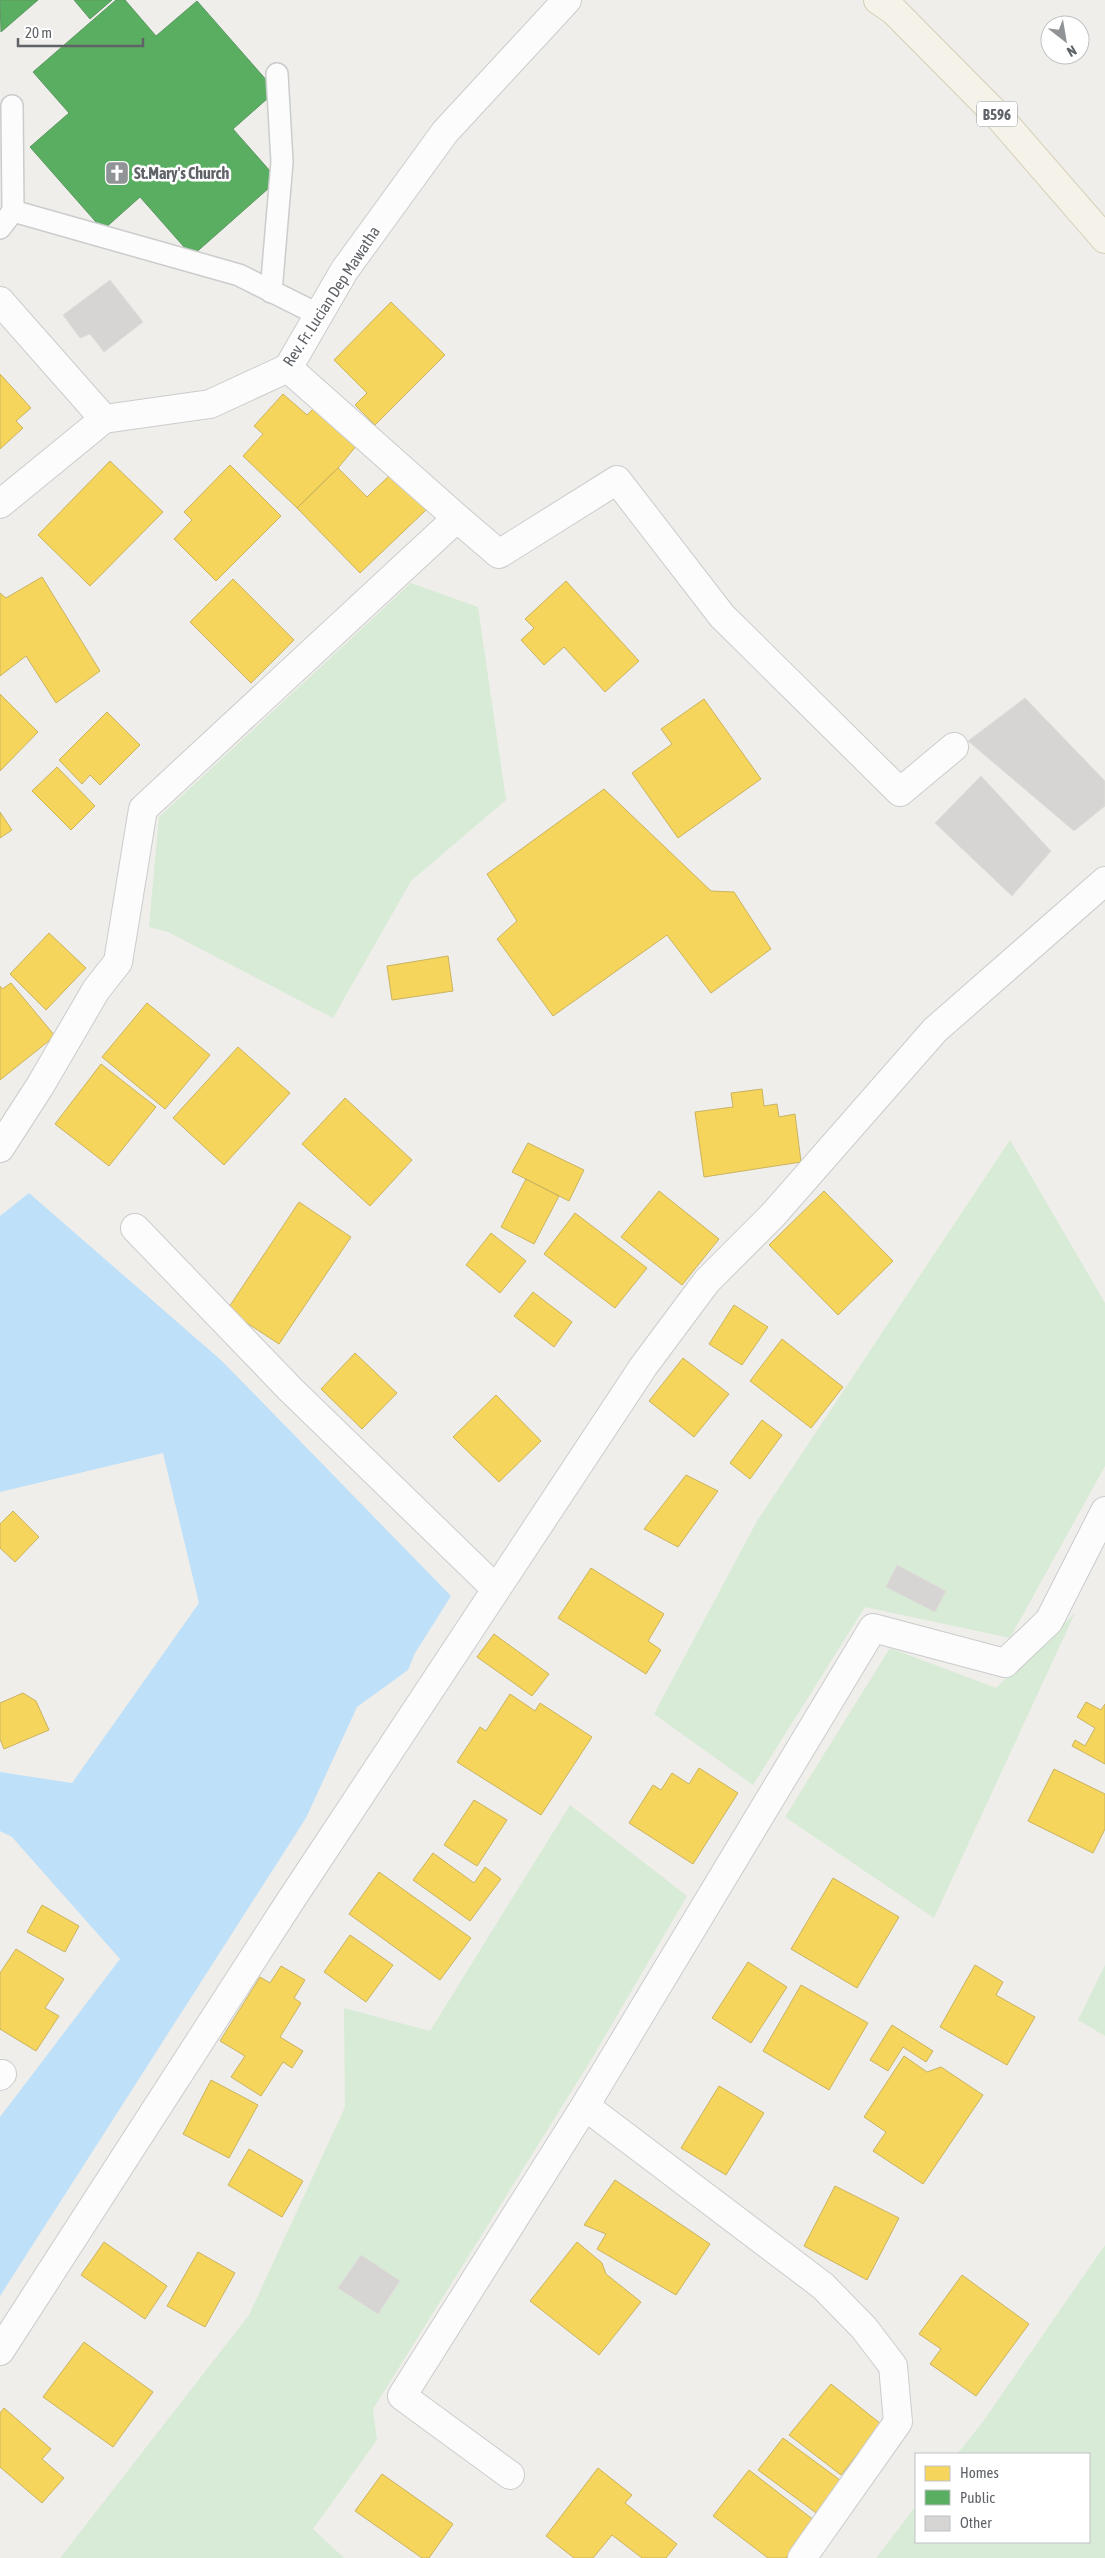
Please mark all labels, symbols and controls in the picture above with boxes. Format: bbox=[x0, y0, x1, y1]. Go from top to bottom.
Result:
scale bar bbox=[18, 15, 142, 47]
north arrow bbox=[1040, 15, 1090, 65]
text: 20 m bbox=[25, 24, 52, 41]
text: N bbox=[1064, 42, 1079, 60]
road number: B596 bbox=[977, 102, 1017, 126]
church icon: St.Mary's Church bbox=[104, 160, 130, 186]
place label: St.Mary's Church bbox=[134, 164, 229, 182]
street label: Rev. Fr. Lucian Dep Mawatha bbox=[279, 223, 384, 370]
legend bbox=[915, 2453, 1090, 2543]
text: Homes bbox=[960, 2464, 999, 2481]
text: Public bbox=[960, 2489, 995, 2506]
text: Other bbox=[960, 2514, 992, 2531]

